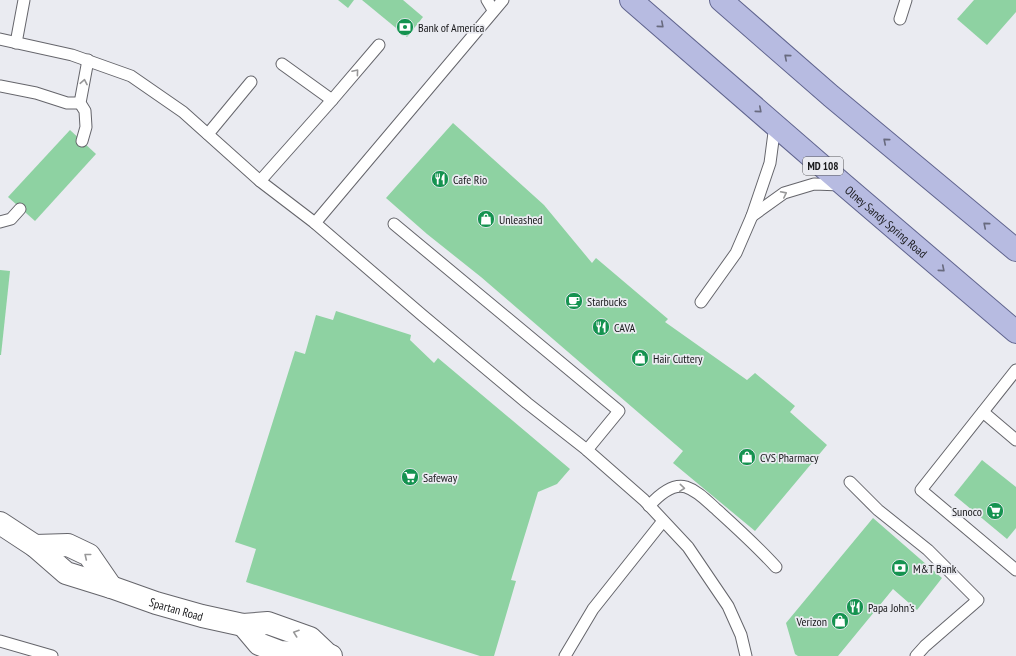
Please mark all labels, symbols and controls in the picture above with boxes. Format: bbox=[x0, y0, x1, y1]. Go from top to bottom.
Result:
bank icon: Bank of America bbox=[395, 17, 415, 37]
place label: Bank of America bbox=[418, 20, 485, 35]
one-way arrow bbox=[656, 21, 663, 28]
one-way arrow bbox=[784, 55, 792, 62]
one-way arrow bbox=[351, 70, 358, 77]
one-way arrow bbox=[79, 79, 87, 85]
one-way arrow bbox=[755, 106, 762, 113]
one-way arrow bbox=[884, 139, 891, 146]
road number: MD 108 bbox=[803, 157, 843, 175]
restaurant icon: Cafe Rio bbox=[430, 169, 450, 189]
place label: Cafe Rio bbox=[453, 172, 487, 187]
street label: Olney Sandy Spring Road bbox=[842, 182, 931, 260]
one-way arrow bbox=[780, 191, 787, 199]
shop icon: Unleashed bbox=[476, 209, 496, 229]
place label: Unleashed bbox=[499, 212, 543, 227]
one-way arrow bbox=[983, 222, 991, 229]
one-way arrow bbox=[937, 264, 945, 271]
cafe icon: Starbucks bbox=[564, 291, 584, 311]
place label: Starbucks bbox=[587, 294, 627, 309]
restaurant icon: CAVA bbox=[591, 317, 611, 337]
place label: CAVA bbox=[614, 320, 635, 335]
shop icon: Hair Cuttery bbox=[630, 348, 650, 368]
place label: Hair Cuttery bbox=[653, 351, 703, 366]
shop icon: CVS Pharmacy bbox=[737, 447, 757, 467]
place label: CVS Pharmacy bbox=[760, 450, 819, 465]
supermarket icon: Safeway bbox=[400, 467, 420, 487]
place label: Safeway bbox=[423, 470, 458, 485]
one-way arrow bbox=[679, 483, 685, 492]
supermarket icon: Sunoco bbox=[985, 501, 1005, 521]
place label: Sunoco bbox=[952, 504, 982, 519]
one-way arrow bbox=[85, 554, 92, 561]
bank icon: M&T Bank bbox=[890, 558, 910, 578]
place label: M&T Bank bbox=[913, 561, 957, 576]
street label: Spartan Road bbox=[147, 594, 205, 623]
restaurant icon: Papa John's bbox=[845, 597, 865, 617]
place label: Papa John's bbox=[868, 600, 915, 615]
shop icon: Verizon bbox=[830, 611, 850, 631]
place label: Verizon bbox=[796, 614, 827, 629]
one-way arrow bbox=[293, 629, 300, 638]

